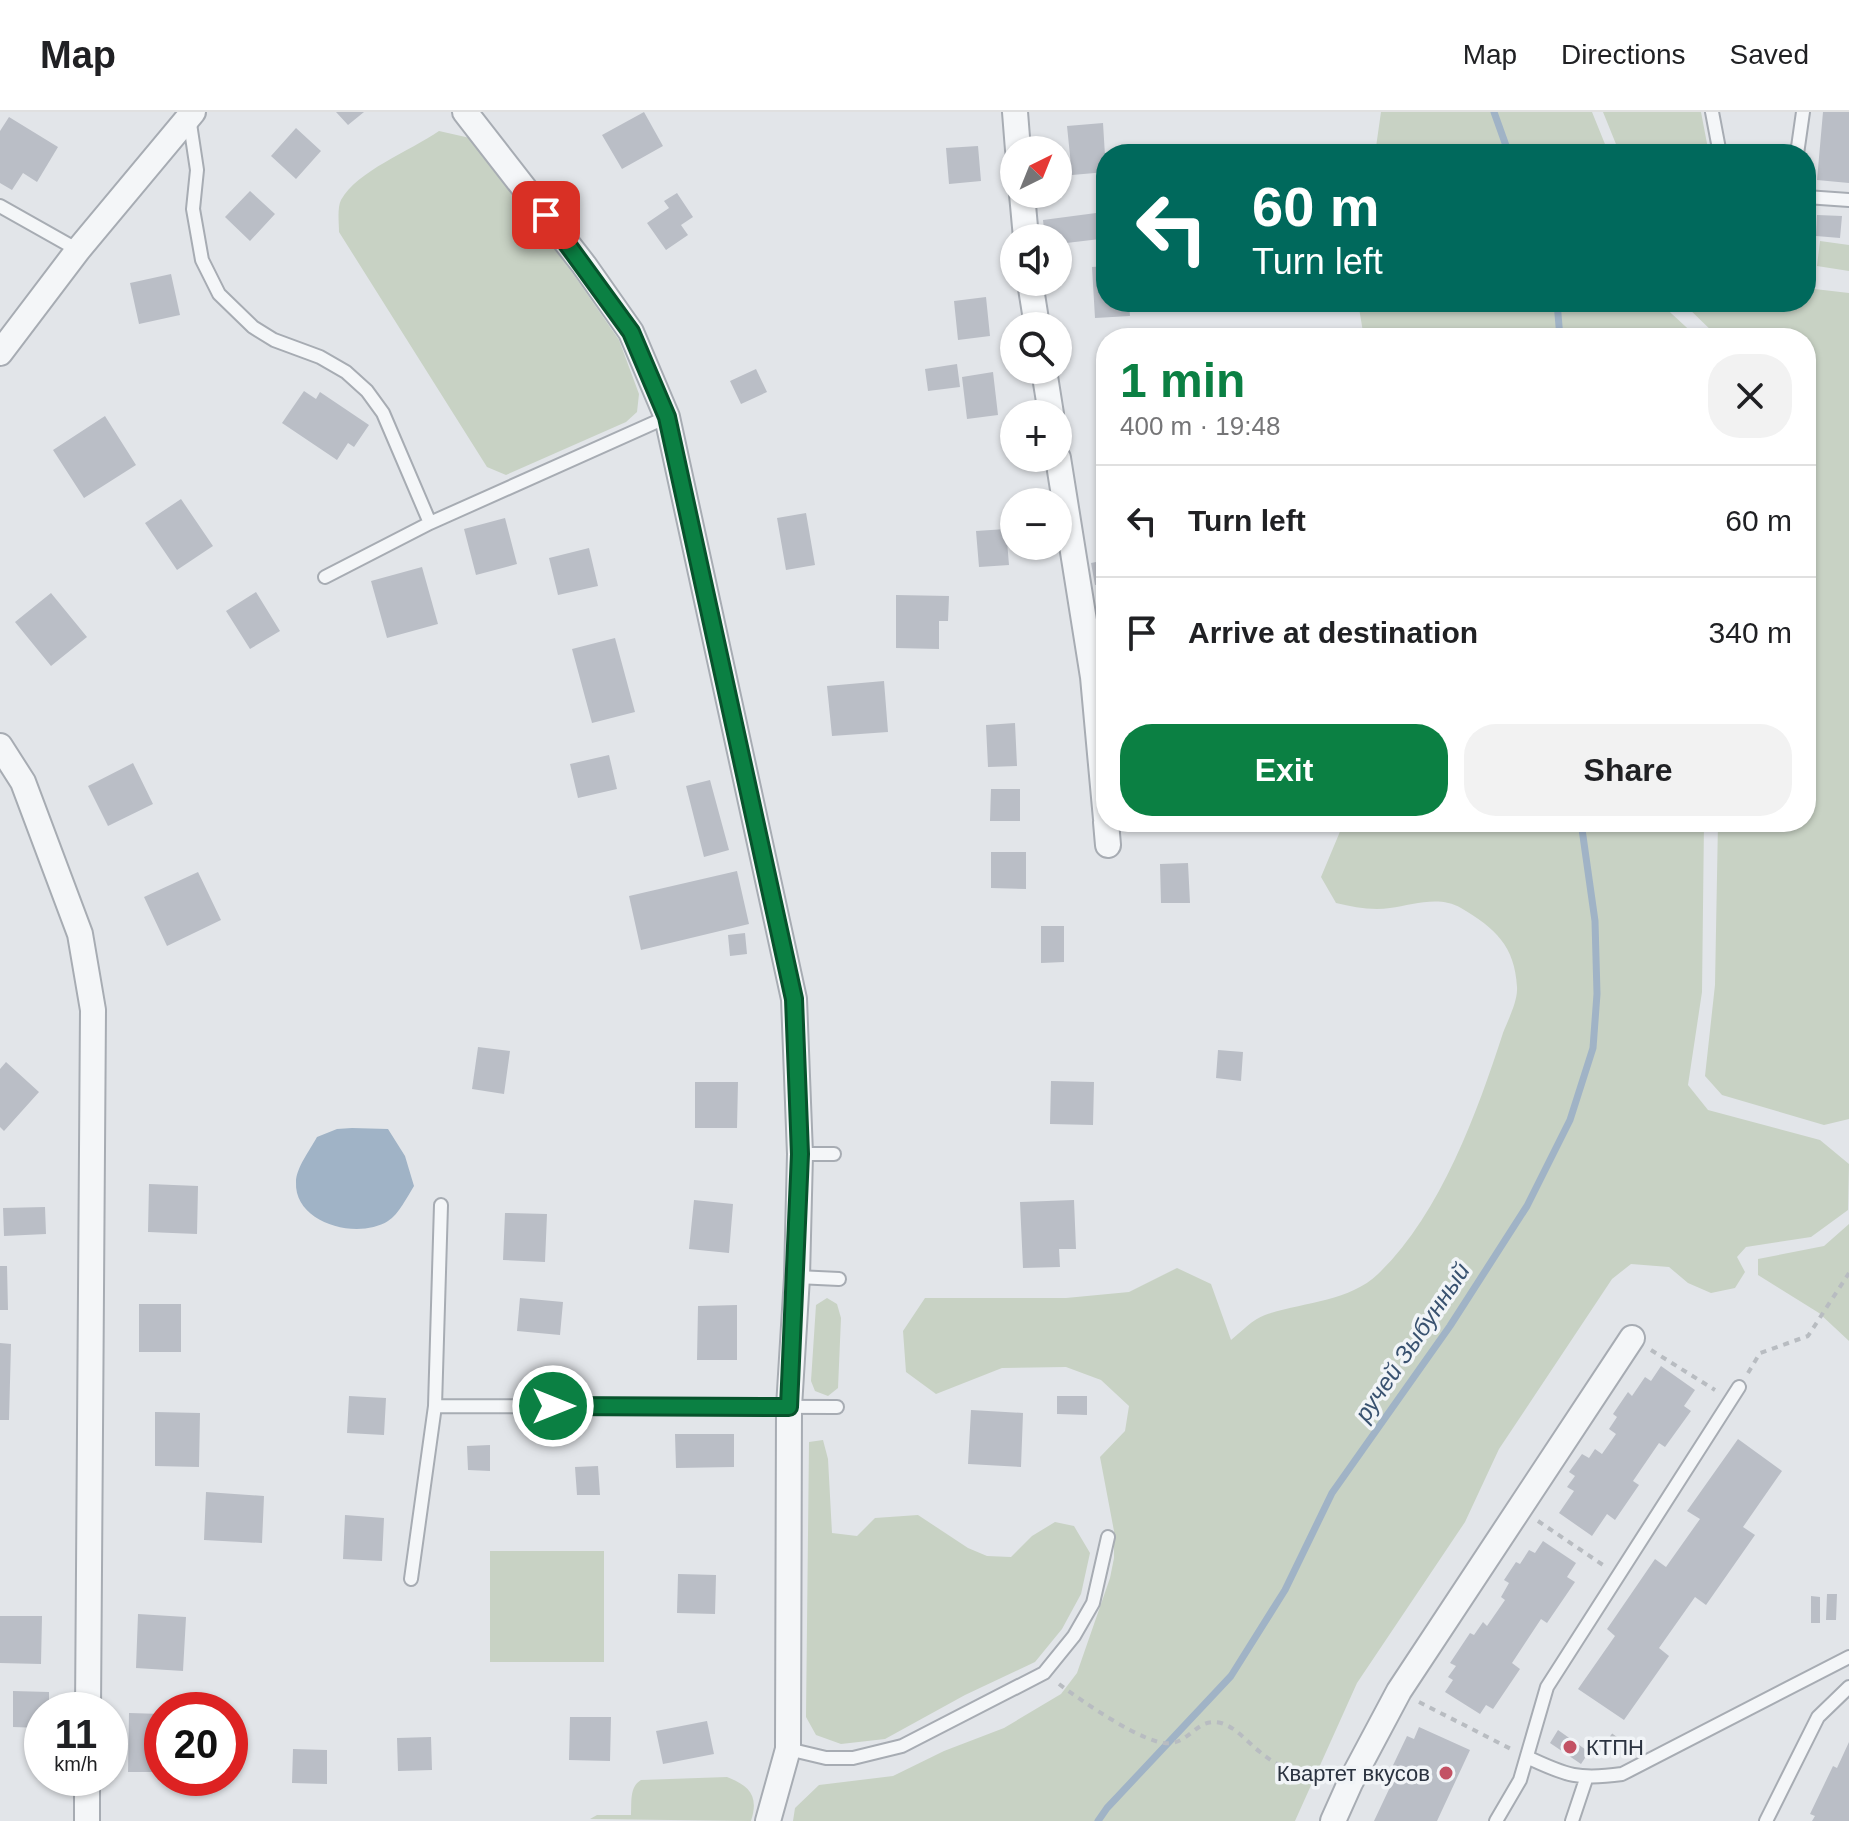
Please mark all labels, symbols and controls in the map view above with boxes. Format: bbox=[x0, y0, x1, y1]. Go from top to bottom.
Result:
text: Map bbox=[40, 34, 116, 76]
text: Map bbox=[1463, 39, 1517, 70]
text: Directions bbox=[1561, 39, 1686, 70]
text: Saved bbox=[1730, 39, 1809, 70]
north arrow bbox=[1000, 136, 1072, 208]
map controls bbox=[1000, 136, 1072, 560]
text: 60 m bbox=[1252, 175, 1380, 238]
icon: left bbox=[1120, 176, 1224, 280]
pin bbox=[512, 181, 580, 249]
icon: arrive bbox=[524, 193, 568, 237]
button: sound bbox=[1000, 224, 1072, 296]
text: Turn left bbox=[1252, 241, 1383, 282]
button: search bbox=[1000, 312, 1072, 384]
text: 1 min bbox=[1120, 354, 1245, 407]
button: close bbox=[1708, 354, 1792, 438]
button: + bbox=[1000, 400, 1072, 472]
text: 400 m · 19:48 bbox=[1120, 411, 1280, 441]
button: − bbox=[1000, 488, 1072, 560]
icon: left bbox=[1120, 499, 1164, 543]
text: Turn left bbox=[1188, 504, 1306, 537]
text: 60 m bbox=[1725, 504, 1792, 537]
icon: arrive bbox=[1120, 611, 1164, 655]
text: Arrive at destination bbox=[1188, 616, 1478, 649]
text: 340 m bbox=[1709, 616, 1792, 649]
button: Exit bbox=[1120, 724, 1448, 816]
button: Share bbox=[1464, 724, 1792, 816]
water label: ручей Зыбунный bbox=[1348, 1258, 1475, 1427]
position arrow bbox=[511, 1364, 595, 1448]
speed limit sign: 20 bbox=[144, 1692, 248, 1796]
text: 11 bbox=[55, 1712, 97, 1756]
place label: КТПН bbox=[1586, 1735, 1644, 1760]
marker: КТПН bbox=[1561, 1738, 1579, 1756]
text: km/h bbox=[54, 1753, 98, 1775]
place label: Квартет вкусов bbox=[1277, 1761, 1430, 1786]
marker: Квартет вкусов bbox=[1437, 1764, 1455, 1782]

